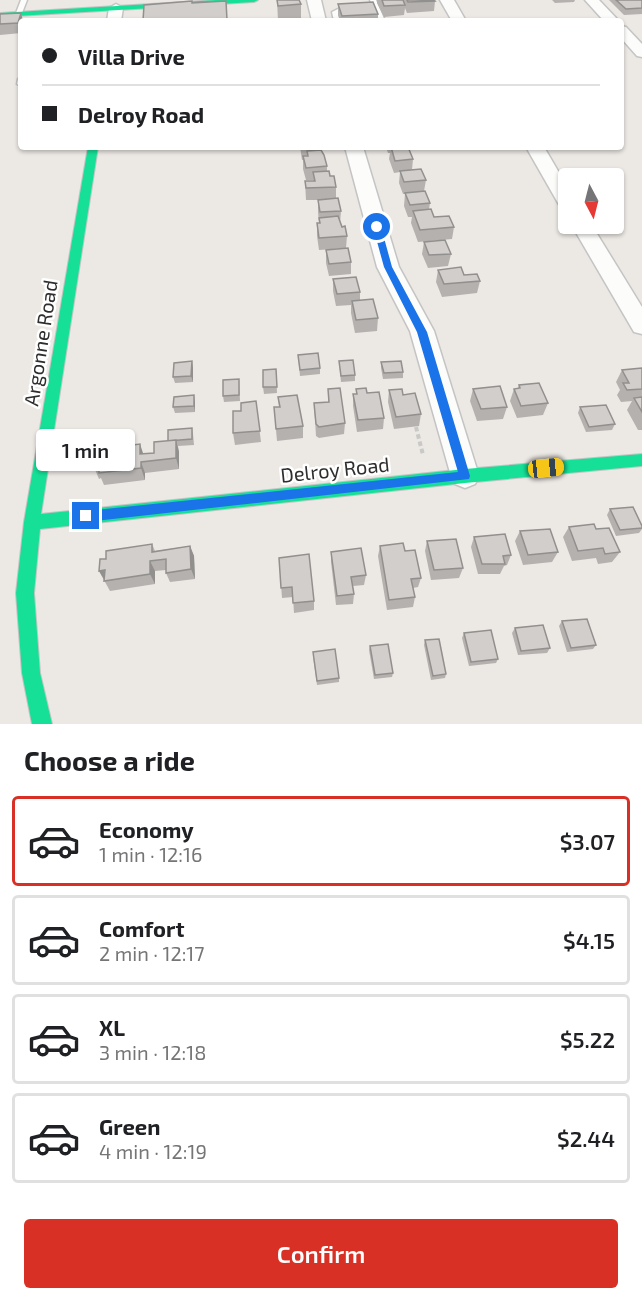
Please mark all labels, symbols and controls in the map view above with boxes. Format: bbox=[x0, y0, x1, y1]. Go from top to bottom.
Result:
text: Villa Drive bbox=[78, 43, 185, 69]
text: Delroy Road bbox=[78, 101, 204, 127]
north arrow bbox=[558, 168, 624, 234]
map controls bbox=[558, 168, 624, 234]
route start bbox=[363, 213, 390, 240]
street label: Argonne Road bbox=[18, 278, 62, 408]
callout: 1 min bbox=[36, 429, 136, 471]
text: 1 min bbox=[62, 438, 109, 462]
street label: Delroy Road bbox=[279, 451, 391, 487]
car bbox=[527, 457, 565, 479]
route end bbox=[72, 502, 99, 529]
text: Choose a ride bbox=[24, 744, 195, 776]
icon: car bbox=[27, 814, 81, 868]
text: Economy bbox=[99, 816, 194, 842]
text: $3.07 bbox=[560, 828, 615, 854]
text: 1 min · 12:16 bbox=[99, 842, 202, 866]
icon: car bbox=[27, 913, 81, 967]
text: Comfort bbox=[99, 915, 184, 941]
text: $4.15 bbox=[563, 927, 615, 953]
text: 2 min · 12:17 bbox=[99, 941, 205, 965]
icon: car bbox=[27, 1012, 81, 1066]
text: XL bbox=[99, 1014, 125, 1040]
text: $5.22 bbox=[560, 1026, 615, 1052]
text: 3 min · 12:18 bbox=[99, 1040, 206, 1064]
icon: car bbox=[27, 1111, 81, 1165]
text: Green bbox=[99, 1113, 161, 1139]
text: $2.44 bbox=[557, 1125, 615, 1151]
text: 4 min · 12:19 bbox=[99, 1139, 207, 1163]
button: Confirm bbox=[24, 1219, 618, 1288]

